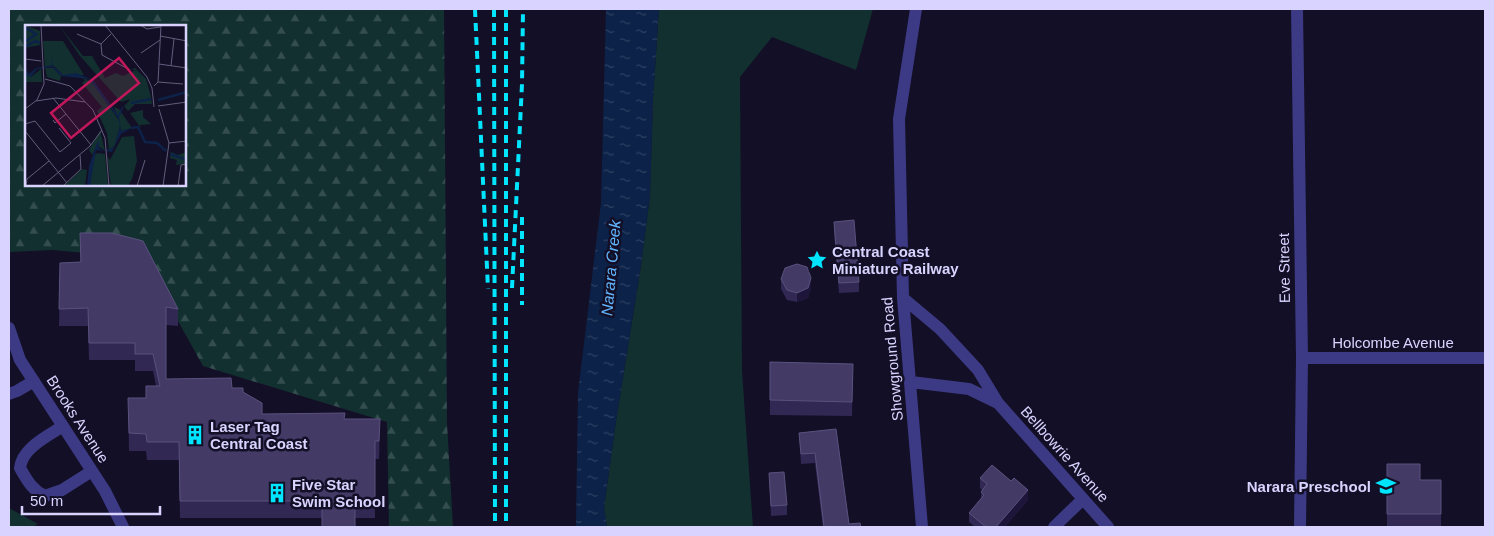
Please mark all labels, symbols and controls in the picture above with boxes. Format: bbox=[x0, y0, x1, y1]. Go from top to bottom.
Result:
inset map bbox=[25, 25, 186, 186]
water label: Narara Creek bbox=[598, 218, 624, 317]
street label: Eve Street bbox=[1275, 232, 1293, 303]
place label: Central Coast Miniature Railway bbox=[832, 243, 959, 277]
place icon: Central Coast Miniature Railway bbox=[806, 249, 828, 271]
street label: Showground Road bbox=[878, 296, 906, 422]
street label: Holcombe Avenue bbox=[1332, 334, 1454, 351]
street label: Brooks Avenue bbox=[43, 372, 113, 466]
street label: Bellbowrie Avenue bbox=[1017, 403, 1113, 505]
place label: Laser Tag Central Coast bbox=[210, 418, 308, 452]
building icon: Laser Tag Central Coast bbox=[184, 424, 206, 446]
school or university icon: Narara Preschool bbox=[1375, 475, 1397, 497]
place label: Five Star Swim School bbox=[292, 476, 385, 510]
place label: Narara Preschool bbox=[1247, 478, 1371, 495]
building icon: Five Star Swim School bbox=[266, 482, 288, 504]
scale bar bbox=[22, 484, 160, 516]
text: 50 m bbox=[30, 492, 63, 509]

